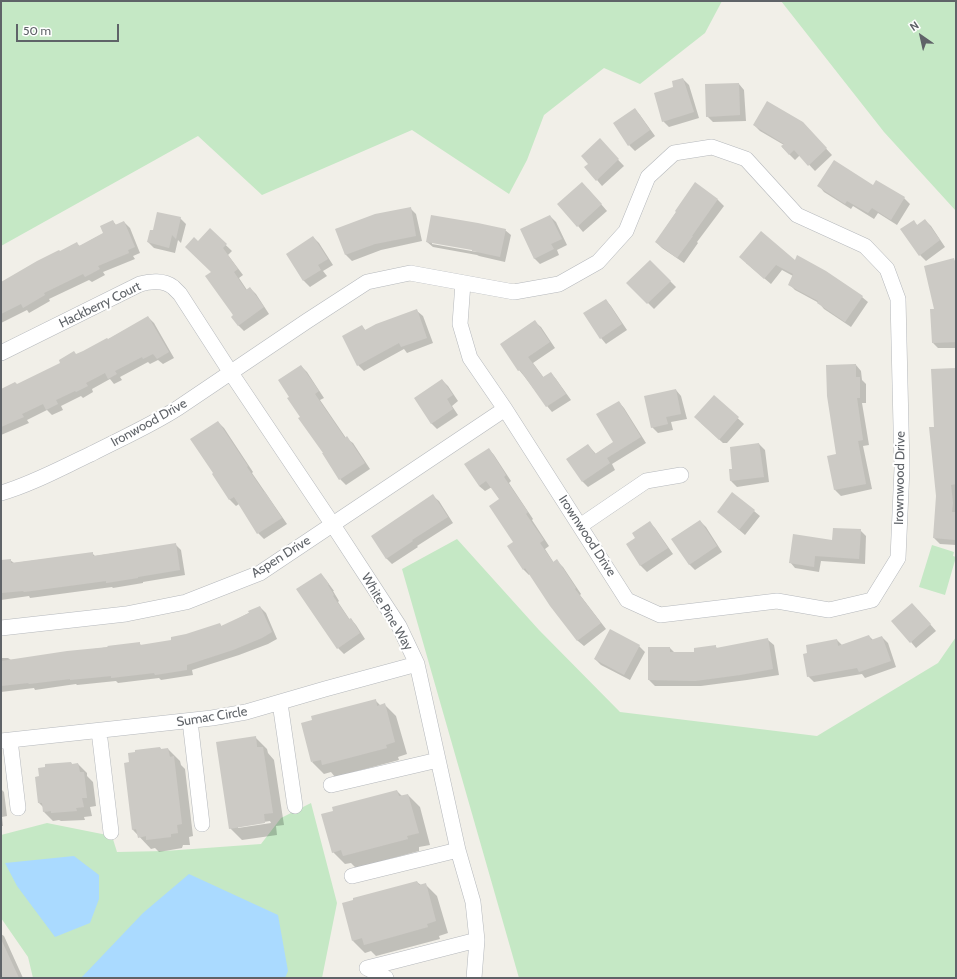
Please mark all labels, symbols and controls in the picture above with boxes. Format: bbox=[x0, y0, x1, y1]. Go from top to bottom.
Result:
scale bar bbox=[18, 16, 121, 42]
north arrow bbox=[901, 16, 941, 56]
text: N bbox=[907, 18, 921, 34]
text: 50 m bbox=[23, 23, 51, 38]
street label: Hackberry Court bbox=[57, 279, 143, 331]
street label: Ironwood Drive bbox=[108, 396, 190, 450]
street label: Irownwood Drive bbox=[891, 431, 909, 525]
street label: Irownwood Drive bbox=[555, 492, 619, 580]
street label: Aspen Drive bbox=[249, 533, 313, 581]
street label: White Pine Way bbox=[358, 571, 416, 653]
street label: Sumac Circle bbox=[175, 704, 249, 730]

